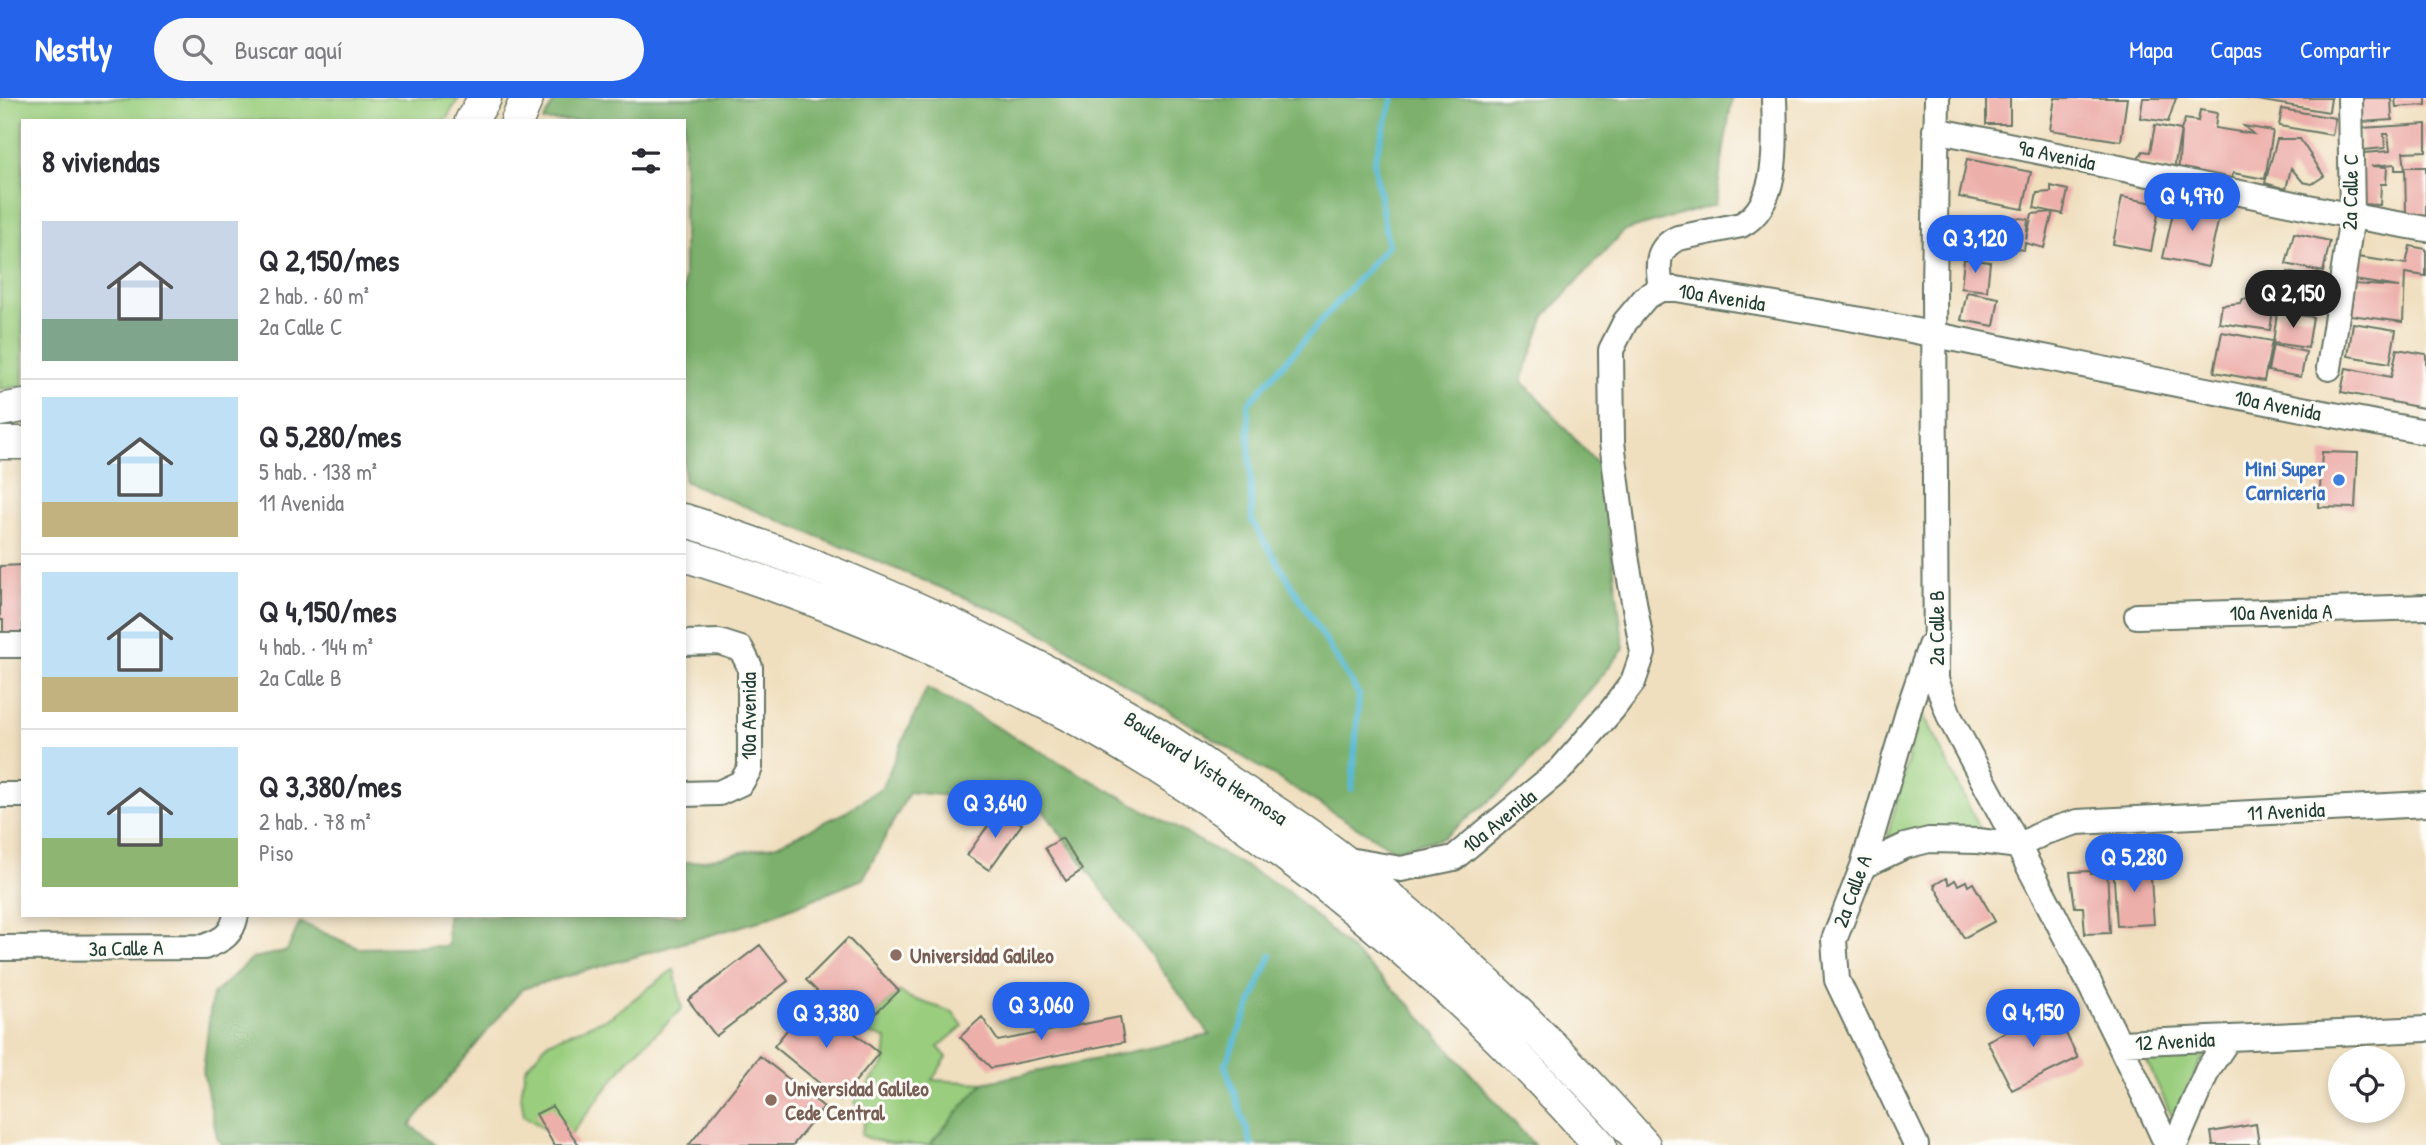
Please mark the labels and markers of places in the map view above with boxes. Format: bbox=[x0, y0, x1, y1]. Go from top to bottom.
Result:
pin: Q 4,970 bbox=[2127, 174, 2257, 233]
pin: Q 3,120 bbox=[1910, 216, 2040, 275]
pin: Q 2,150 bbox=[2228, 271, 2358, 330]
place label: Mini Super Carniceria bbox=[2245, 454, 2326, 507]
marker: Mini Super Carniceria bbox=[2331, 472, 2347, 488]
pin: Q 3,640 bbox=[930, 780, 1060, 840]
pin: Q 5,280 bbox=[2069, 834, 2199, 894]
place label: Universidad Galileo bbox=[910, 941, 1054, 970]
marker: Universidad Galileo bbox=[888, 947, 904, 963]
pin: Q 3,060 bbox=[976, 982, 1106, 1042]
pin: Q 3,380 bbox=[761, 990, 891, 1050]
pin: Q 4,150 bbox=[1968, 990, 2098, 1049]
place label: Universidad Galileo Cede Central bbox=[785, 1074, 929, 1127]
marker: Universidad Galileo Cede Central bbox=[763, 1092, 779, 1108]

